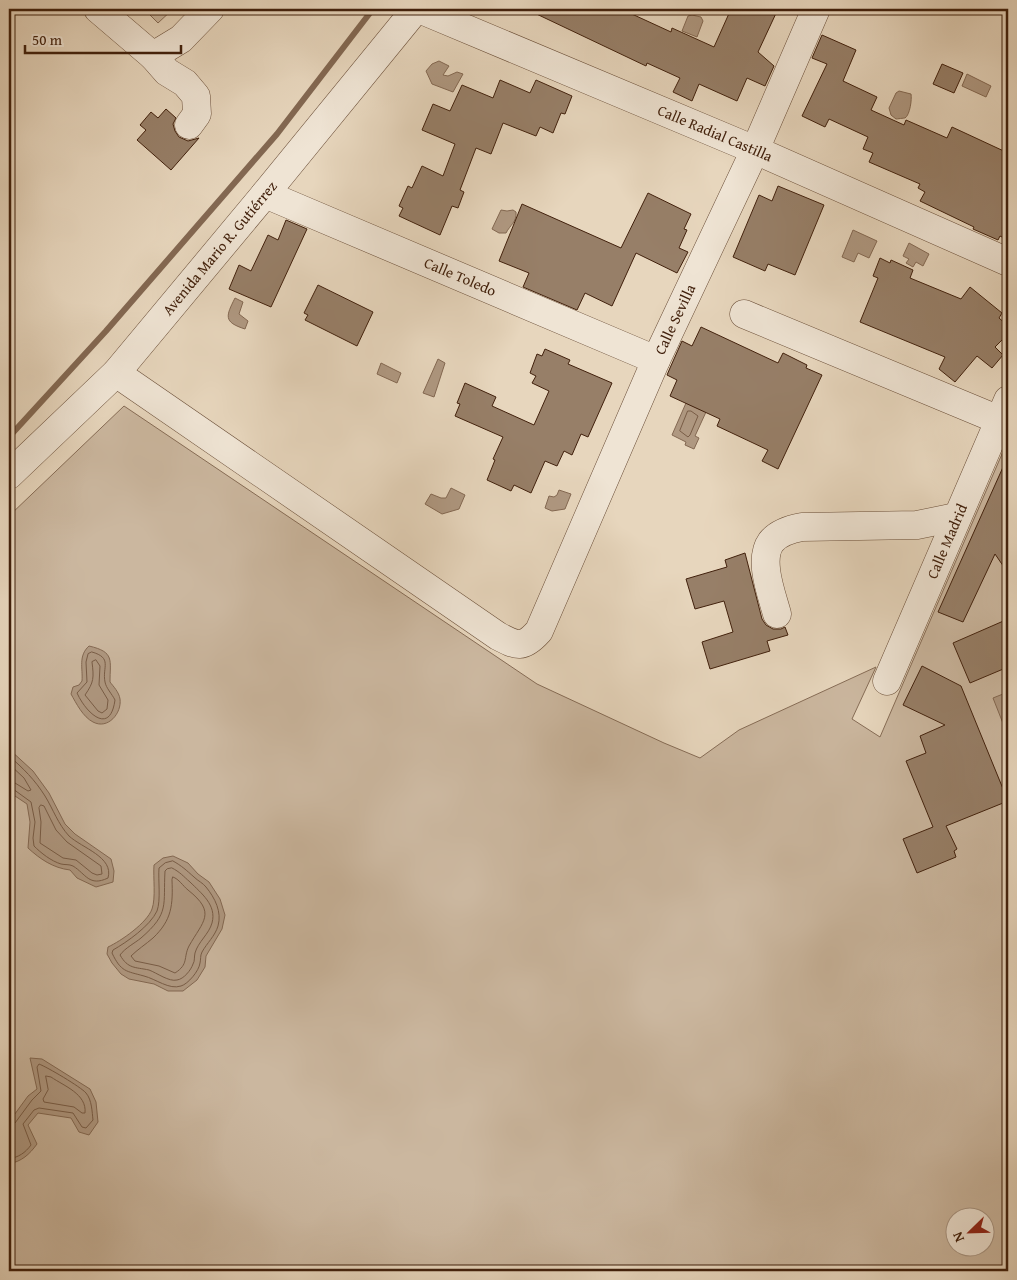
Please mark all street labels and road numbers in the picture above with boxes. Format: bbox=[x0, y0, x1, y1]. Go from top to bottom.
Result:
street label: Calle Radial Castilla bbox=[654, 99, 776, 166]
street label: Avenida Mario R. Gutiérrez bbox=[157, 176, 282, 320]
street label: Calle Toledo bbox=[421, 252, 500, 301]
street label: Calle Sevilla bbox=[649, 281, 700, 358]
street label: Calle Madrid bbox=[921, 500, 972, 582]

